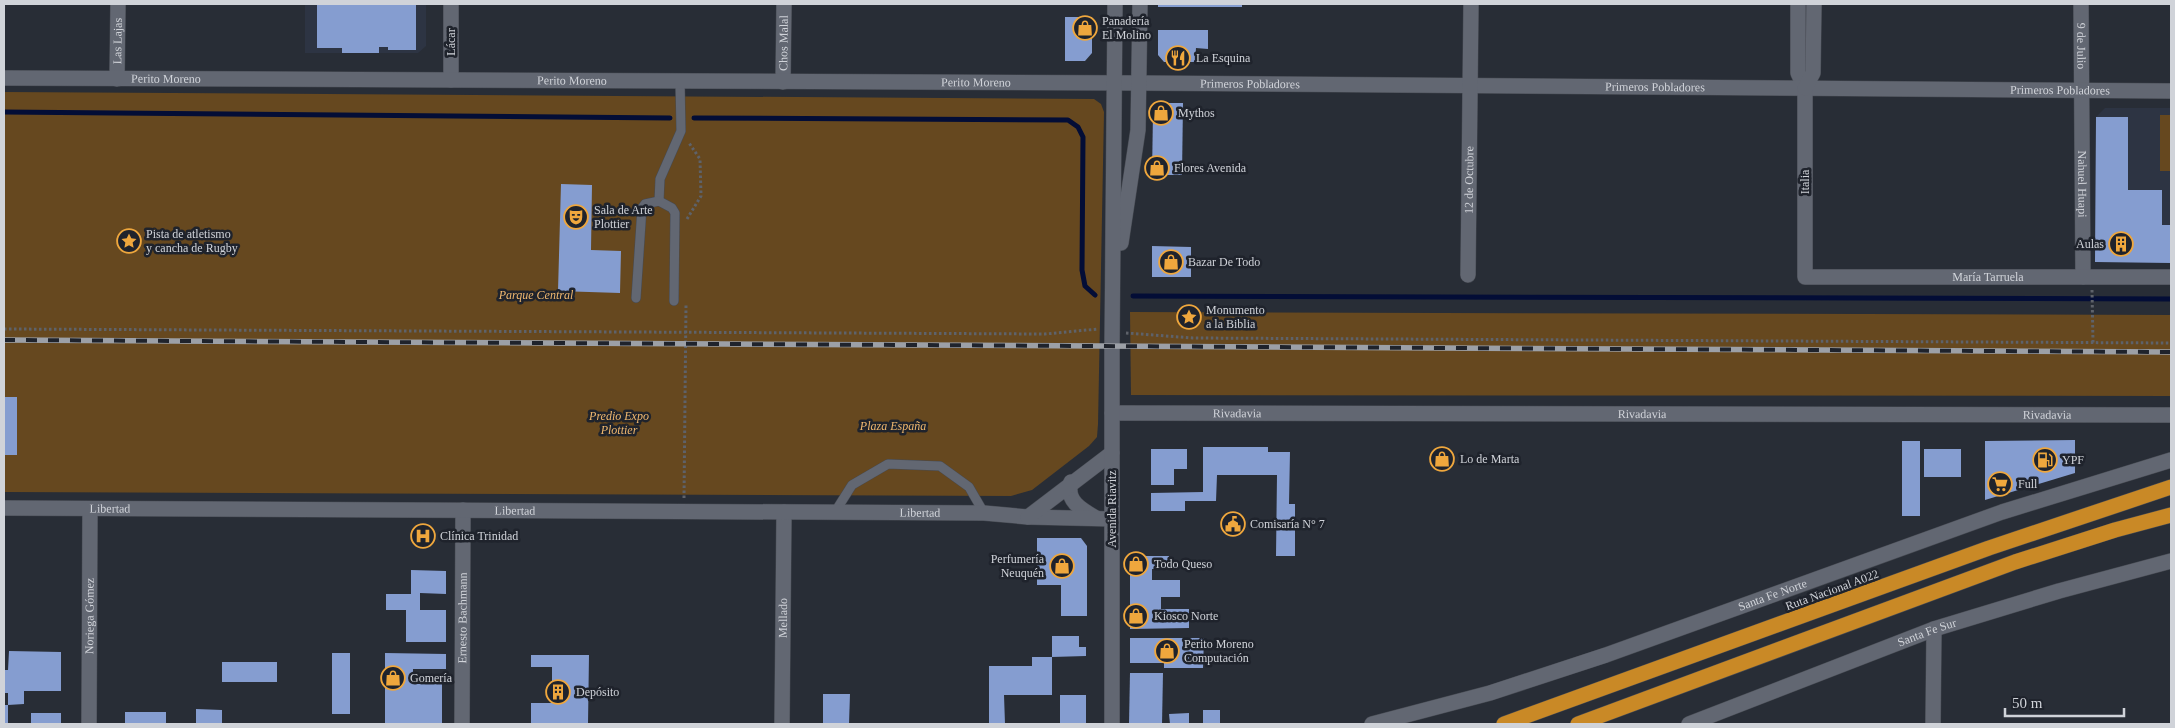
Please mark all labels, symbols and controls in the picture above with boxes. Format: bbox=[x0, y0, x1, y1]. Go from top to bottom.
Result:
street label: Chos Malal bbox=[776, 14, 791, 71]
place label: Panadería El Molino bbox=[1102, 14, 1151, 42]
shop icon: Panadería El Molino bbox=[1072, 15, 1098, 41]
street label: Las Lajas bbox=[110, 17, 125, 64]
street label: 9 de Julio bbox=[2074, 23, 2088, 69]
street label: Lácar bbox=[444, 28, 458, 56]
restaurant icon: La Esquina bbox=[1165, 45, 1191, 71]
place label: La Esquina bbox=[1196, 51, 1251, 65]
street label: Perito Moreno bbox=[131, 72, 201, 86]
street label: Perito Moreno bbox=[537, 73, 607, 88]
street label: Perito Moreno bbox=[941, 75, 1011, 89]
street label: Primeros Pobladores bbox=[1200, 76, 1300, 91]
street label: Primeros Pobladores bbox=[1605, 80, 1705, 94]
street label: Primeros Pobladores bbox=[2010, 83, 2110, 98]
shop icon: Mythos bbox=[1148, 100, 1174, 126]
place label: Mythos bbox=[1178, 106, 1215, 120]
street label: 12 de Octubre bbox=[1462, 146, 1476, 214]
street label: Nahuel Huapi bbox=[2075, 150, 2090, 218]
shop icon: Flores Avenida bbox=[1144, 155, 1170, 181]
place label: Flores Avenida bbox=[1174, 161, 1247, 175]
street label: Italia bbox=[1798, 169, 1812, 194]
place label: Sala de Arte Plottier bbox=[594, 203, 653, 231]
theatre icon: Sala de Arte Plottier bbox=[563, 204, 589, 230]
place label: Pista de atletismo y cancha de Rugby bbox=[146, 227, 238, 255]
place icon: Pista de atletismo y cancha de Rugby bbox=[116, 228, 142, 254]
building icon: Aulas bbox=[2108, 231, 2134, 257]
place label: Aulas bbox=[2076, 237, 2104, 251]
shop icon: Bazar De Todo bbox=[1158, 249, 1184, 275]
place label: Bazar De Todo bbox=[1188, 255, 1260, 269]
street label: María Tarruela bbox=[1952, 270, 2024, 284]
park label: Parque Central bbox=[498, 288, 574, 302]
place label: Monumento a la Biblia bbox=[1206, 303, 1265, 331]
place icon: Monumento a la Biblia bbox=[1176, 304, 1202, 330]
street label: Rivadavia bbox=[1213, 406, 1262, 420]
street label: Rivadavia bbox=[1618, 407, 1667, 421]
street label: Rivadavia bbox=[2023, 408, 2072, 422]
park label: Predio Expo Plottier bbox=[588, 409, 649, 437]
park label: Plaza España bbox=[859, 419, 926, 433]
shop icon: Lo de Marta bbox=[1429, 446, 1455, 472]
fuel station icon: YPF bbox=[2032, 447, 2058, 473]
place label: Lo de Marta bbox=[1460, 452, 1520, 466]
place label: YPF bbox=[2062, 453, 2084, 467]
street label: Avenida Riavitz bbox=[1105, 470, 1119, 548]
supermarket icon: Full bbox=[1987, 471, 2013, 497]
place label: Full bbox=[2018, 477, 2038, 491]
street label: Libertad bbox=[90, 501, 130, 516]
street label: Libertad bbox=[495, 504, 535, 518]
street label: Libertad bbox=[900, 506, 940, 520]
public building icon: Comisaría N° 7 bbox=[1220, 511, 1246, 537]
place label: Comisaría N° 7 bbox=[1250, 517, 1325, 531]
hospital icon: Clínica Trinidad bbox=[410, 523, 436, 549]
place label: Clínica Trinidad bbox=[440, 529, 518, 543]
shop icon: Todo Queso bbox=[1123, 551, 1149, 577]
place label: Perfumería Neuquén bbox=[991, 552, 1045, 580]
shop icon: Perfumería Neuquén bbox=[1049, 553, 1075, 579]
place label: Todo Queso bbox=[1154, 557, 1212, 571]
street label: Ruta Nacional A022 bbox=[1784, 567, 1880, 613]
street label: Ernesto Bachmann bbox=[455, 572, 470, 664]
street label: Santa Fe Norte bbox=[1736, 576, 1809, 614]
street label: Noriega Gómez bbox=[82, 578, 97, 654]
street label: Mellado bbox=[776, 598, 790, 638]
shop icon: Kiosco Norte bbox=[1123, 603, 1149, 629]
place label: Kiosco Norte bbox=[1154, 609, 1218, 623]
street label: Santa Fe Sur bbox=[1896, 616, 1958, 649]
place label: Perito Moreno Computación bbox=[1184, 637, 1254, 665]
shop icon: Perito Moreno Computación bbox=[1154, 638, 1180, 664]
shop icon: Gomería bbox=[380, 665, 406, 691]
place label: Gomería bbox=[410, 671, 453, 685]
building icon: Depósito bbox=[545, 679, 571, 705]
place label: Depósito bbox=[576, 685, 619, 699]
scale bar bbox=[2005, 686, 2124, 718]
text: 50 m bbox=[2012, 695, 2043, 711]

